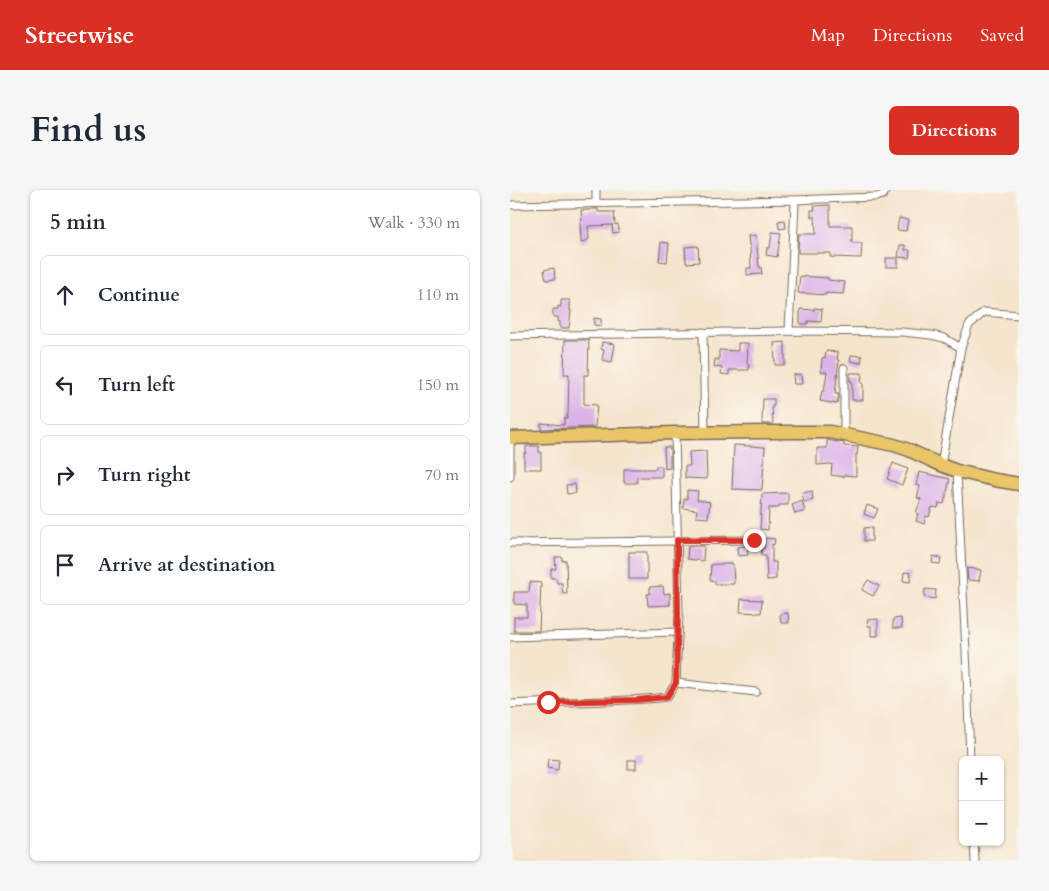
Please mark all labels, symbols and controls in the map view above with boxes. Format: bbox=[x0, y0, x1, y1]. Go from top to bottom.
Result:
text: Streetwise bbox=[25, 19, 134, 52]
text: Map bbox=[811, 23, 845, 48]
text: Directions bbox=[873, 23, 952, 48]
text: Saved bbox=[980, 23, 1024, 48]
text: Find us bbox=[30, 106, 146, 154]
button: Directions bbox=[889, 106, 1019, 155]
text: 5 min bbox=[50, 208, 106, 237]
text: Walk · 330 m bbox=[368, 212, 460, 234]
icon: ahead bbox=[51, 281, 79, 309]
text: Continue bbox=[98, 282, 180, 308]
text: 110 m bbox=[417, 284, 459, 306]
icon: left bbox=[51, 371, 79, 399]
text: Turn left bbox=[98, 372, 175, 398]
text: 150 m bbox=[417, 374, 459, 396]
icon: right bbox=[51, 461, 79, 489]
text: Turn right bbox=[98, 462, 190, 488]
text: 70 m bbox=[425, 464, 459, 486]
route end bbox=[743, 529, 766, 552]
icon: arrive bbox=[51, 551, 79, 579]
text: Arrive at destination bbox=[98, 552, 275, 578]
route start bbox=[537, 691, 560, 714]
map controls bbox=[959, 756, 1004, 846]
button: + bbox=[959, 756, 1004, 801]
button: − bbox=[959, 801, 1004, 846]

